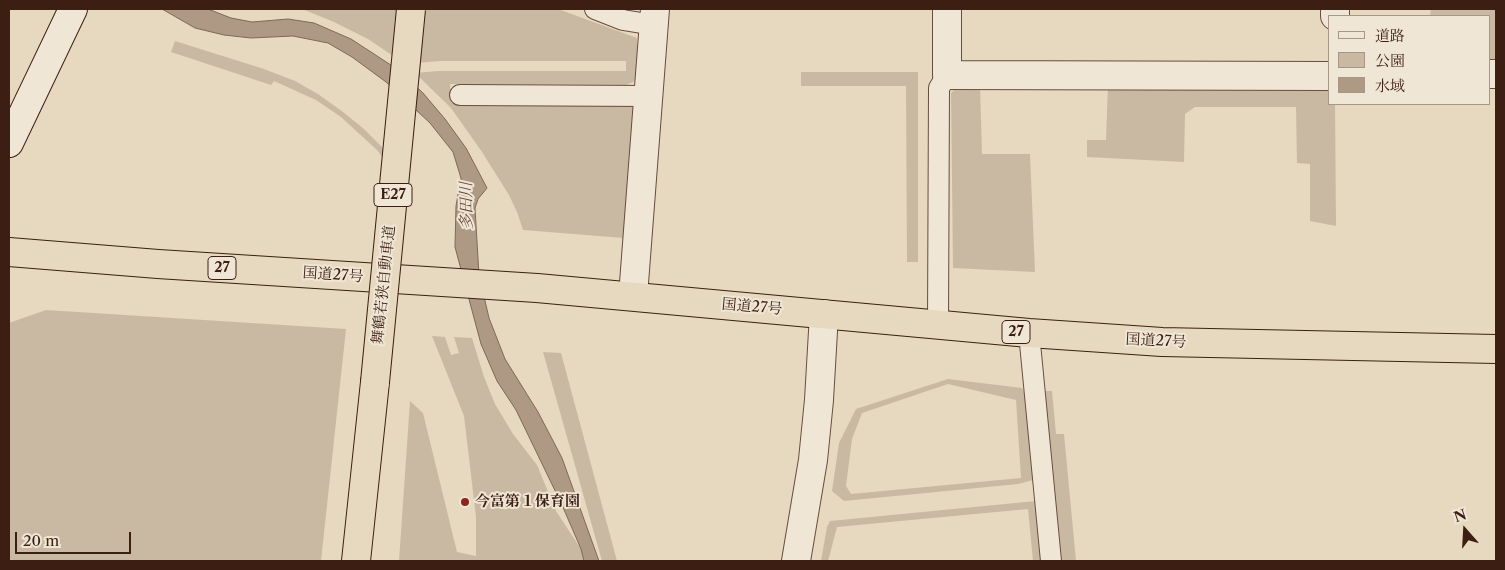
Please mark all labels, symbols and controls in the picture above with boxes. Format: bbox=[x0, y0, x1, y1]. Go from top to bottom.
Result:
legend bbox=[1328, 15, 1490, 105]
text: 道路 bbox=[1375, 26, 1405, 45]
text: 公園 bbox=[1375, 51, 1405, 70]
text: 水域 bbox=[1375, 76, 1405, 95]
water label: 多田川 bbox=[457, 182, 477, 230]
road number: E27 bbox=[374, 184, 412, 206]
street label: 舞鶴若狭自動車道 bbox=[369, 224, 399, 346]
road number: 27 bbox=[208, 256, 236, 280]
street label: 国道27号 bbox=[302, 264, 364, 286]
street label: 国道27号 bbox=[721, 295, 783, 319]
road number: 27 bbox=[1002, 321, 1030, 344]
street label: 国道27号 bbox=[1125, 330, 1187, 352]
place label: 今富第１保育園 bbox=[475, 493, 580, 511]
marker: 今富第１保育園 bbox=[459, 496, 471, 508]
north arrow bbox=[1440, 505, 1490, 555]
text: N bbox=[1451, 505, 1469, 526]
scale bar bbox=[18, 522, 134, 554]
text: 20 m bbox=[23, 531, 59, 550]

